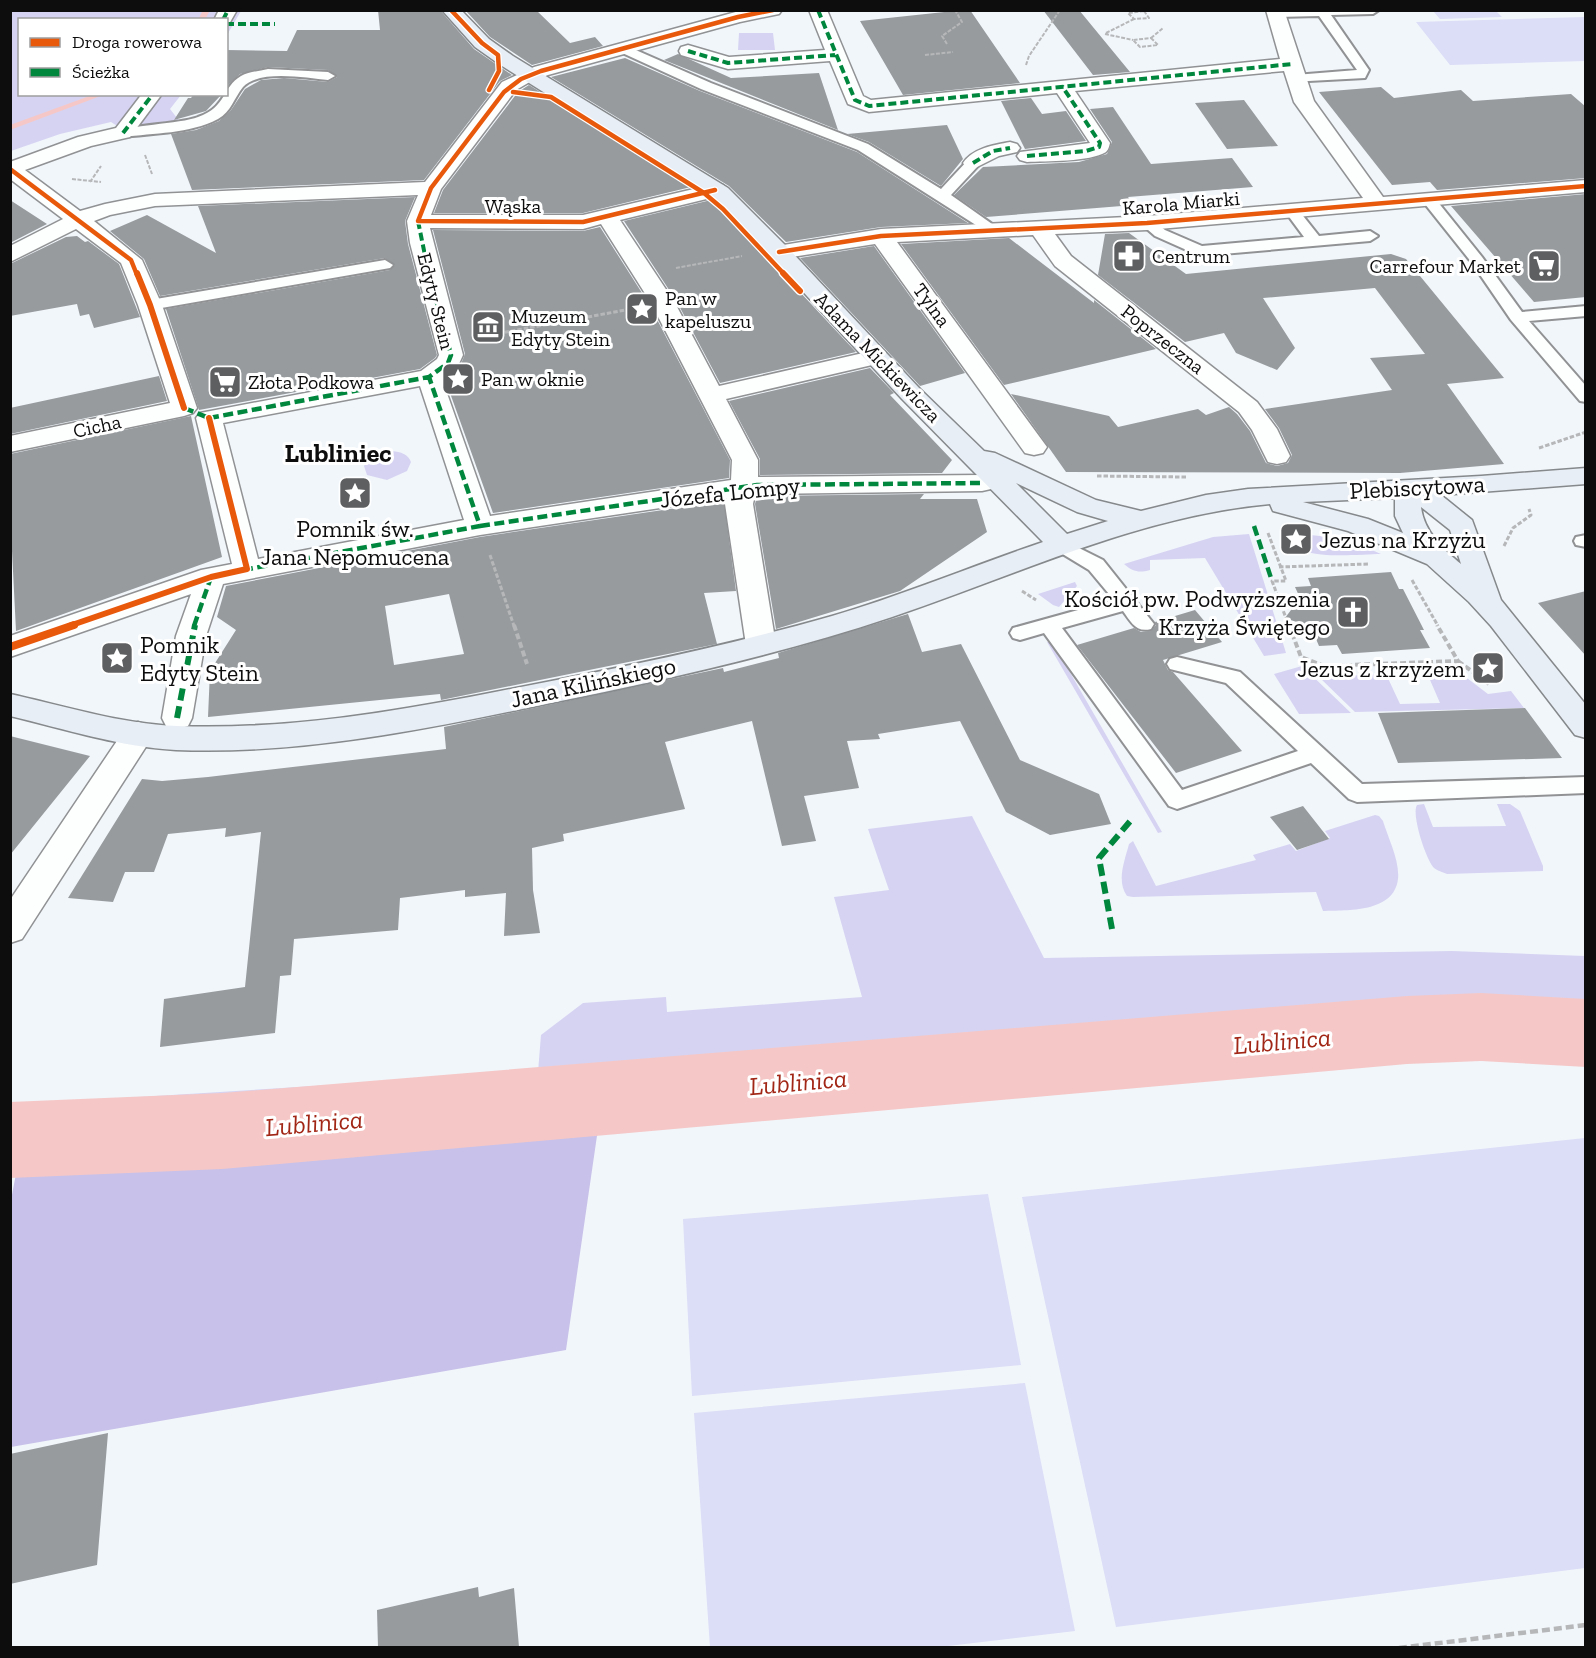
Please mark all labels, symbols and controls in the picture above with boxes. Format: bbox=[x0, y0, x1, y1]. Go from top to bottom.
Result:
legend bbox=[18, 18, 228, 96]
text: Droga rowerowa bbox=[72, 31, 202, 53]
text: Ścieżka bbox=[72, 61, 130, 83]
street label: Karola Miarki bbox=[1121, 186, 1241, 220]
street label: Wąska bbox=[485, 194, 541, 218]
pharmacy icon: Centrum bbox=[1111, 238, 1147, 274]
place label: Centrum bbox=[1152, 244, 1231, 268]
supermarket icon: Carrefour Market bbox=[1526, 248, 1562, 284]
street label: Edyty Stein bbox=[412, 250, 460, 352]
place label: Carrefour Market bbox=[1370, 254, 1522, 278]
street label: Tylna bbox=[908, 278, 956, 332]
place label: Pan w kapeluszu bbox=[665, 286, 751, 333]
street label: Adama Mickiewicza bbox=[810, 287, 946, 427]
place icon: Pan w kapeluszu bbox=[624, 291, 660, 327]
street label: Poprzeczna bbox=[1117, 299, 1210, 379]
place label: Muzeum Edyty Stein bbox=[511, 304, 611, 351]
museum icon: Muzeum Edyty Stein bbox=[470, 309, 506, 345]
place icon: Pan w oknie bbox=[440, 361, 476, 397]
supermarket icon: Złota Podkowa bbox=[207, 364, 243, 400]
place label: Pan w oknie bbox=[481, 367, 584, 391]
place label: Złota Podkowa bbox=[248, 370, 375, 394]
street label: Cicha bbox=[71, 409, 124, 443]
district label: Lubliniec bbox=[285, 437, 392, 469]
street label: Plebiscytowa bbox=[1348, 469, 1486, 505]
street label: Józefa Lompy bbox=[658, 470, 802, 514]
place icon: Pomnik św. Jana Nepomucena bbox=[337, 475, 373, 511]
place label: Pomnik św. Jana Nepomucena bbox=[261, 514, 450, 571]
place icon: Jezus na Krzyżu bbox=[1278, 521, 1314, 557]
place label: Jezus na Krzyżu bbox=[1319, 525, 1486, 554]
place label: Kościół pw. Podwyższenia Krzyża Świętego bbox=[1064, 584, 1330, 641]
church icon: Kościół pw. Podwyższenia Krzyża Świętego bbox=[1335, 594, 1371, 630]
place label: Pomnik Edyty Stein bbox=[140, 630, 259, 687]
place icon: Pomnik Edyty Stein bbox=[99, 640, 135, 676]
street label: Jana Kilińskiego bbox=[508, 650, 678, 714]
place icon: Jezus z krzyżem bbox=[1470, 650, 1506, 686]
place label: Jezus z krzyżem bbox=[1297, 654, 1465, 683]
water label: Lublinica bbox=[1232, 1021, 1332, 1061]
water label: Lublinica bbox=[748, 1062, 848, 1102]
water label: Lublinica bbox=[264, 1103, 364, 1143]

